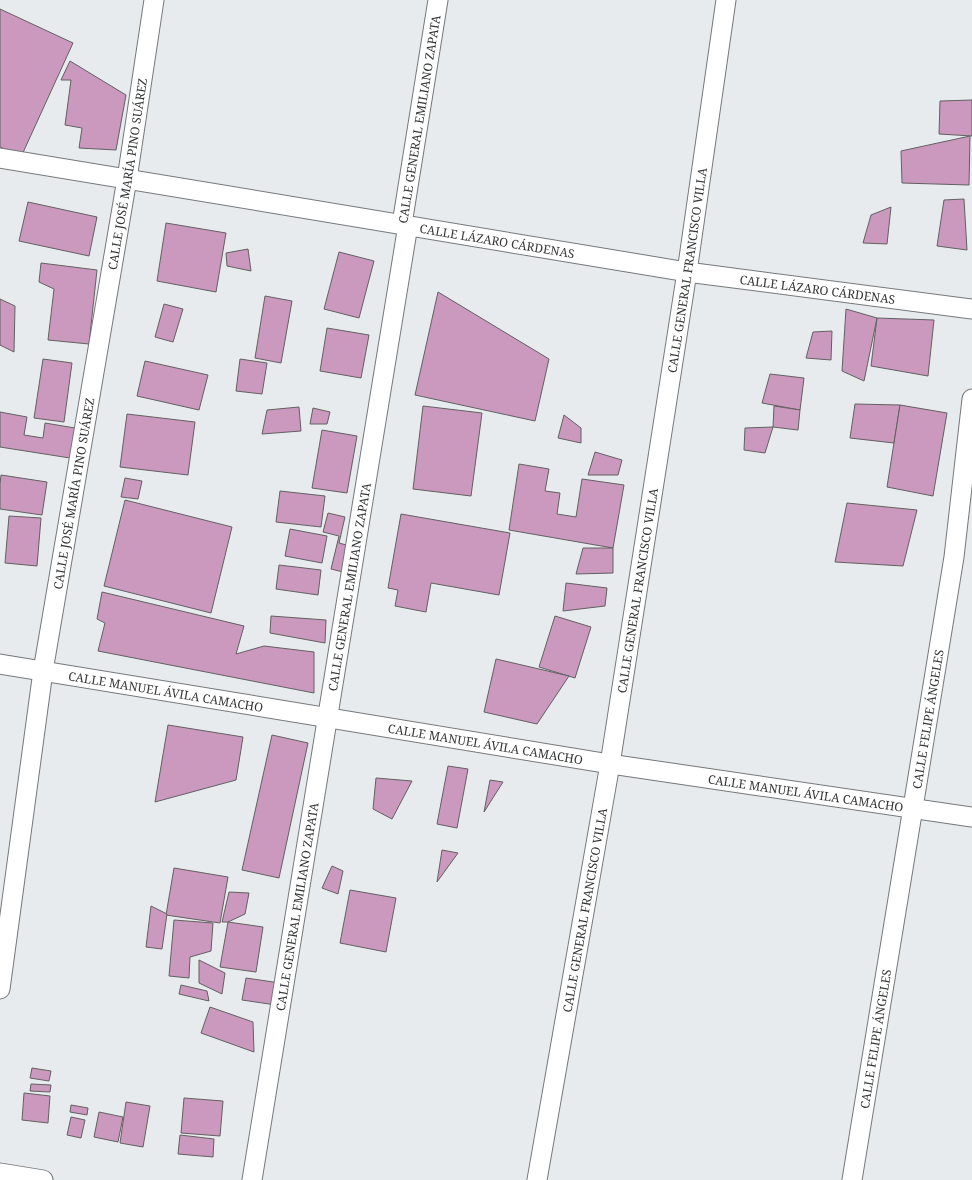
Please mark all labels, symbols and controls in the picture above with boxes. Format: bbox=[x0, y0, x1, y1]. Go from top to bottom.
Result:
street label: CALLE GENERAL EMILIANO ZAPATA bbox=[394, 13, 444, 225]
street label: CALLE JOSÉ MARÍA PINO SUÁREZ bbox=[103, 77, 151, 271]
street label: CALLE GENERAL FRANCISCO VILLA bbox=[663, 166, 710, 374]
street label: CALLE LÁZARO CÁRDENAS bbox=[419, 219, 576, 262]
street label: CALLE LÁZARO CÁRDENAS bbox=[739, 270, 896, 307]
street label: CALLE JOSÉ MARÍA PINO SUÁREZ bbox=[49, 396, 98, 591]
street label: CALLE GENERAL EMILIANO ZAPATA bbox=[324, 481, 374, 692]
street label: CALLE GENERAL FRANCISCO VILLA bbox=[613, 486, 662, 694]
street label: CALLE FELIPE ÁNGELES bbox=[908, 648, 947, 790]
street label: CALLE MANUEL ÁVILA CAMACHO bbox=[67, 667, 265, 716]
street label: CALLE MANUEL ÁVILA CAMACHO bbox=[387, 719, 584, 768]
street label: CALLE MANUEL ÁVILA CAMACHO bbox=[707, 770, 905, 815]
street label: CALLE GENERAL EMILIANO ZAPATA bbox=[271, 801, 322, 1012]
street label: CALLE GENERAL FRANCISCO VILLA bbox=[558, 806, 611, 1014]
street label: CALLE FELIPE ÁNGELES bbox=[855, 968, 895, 1110]

